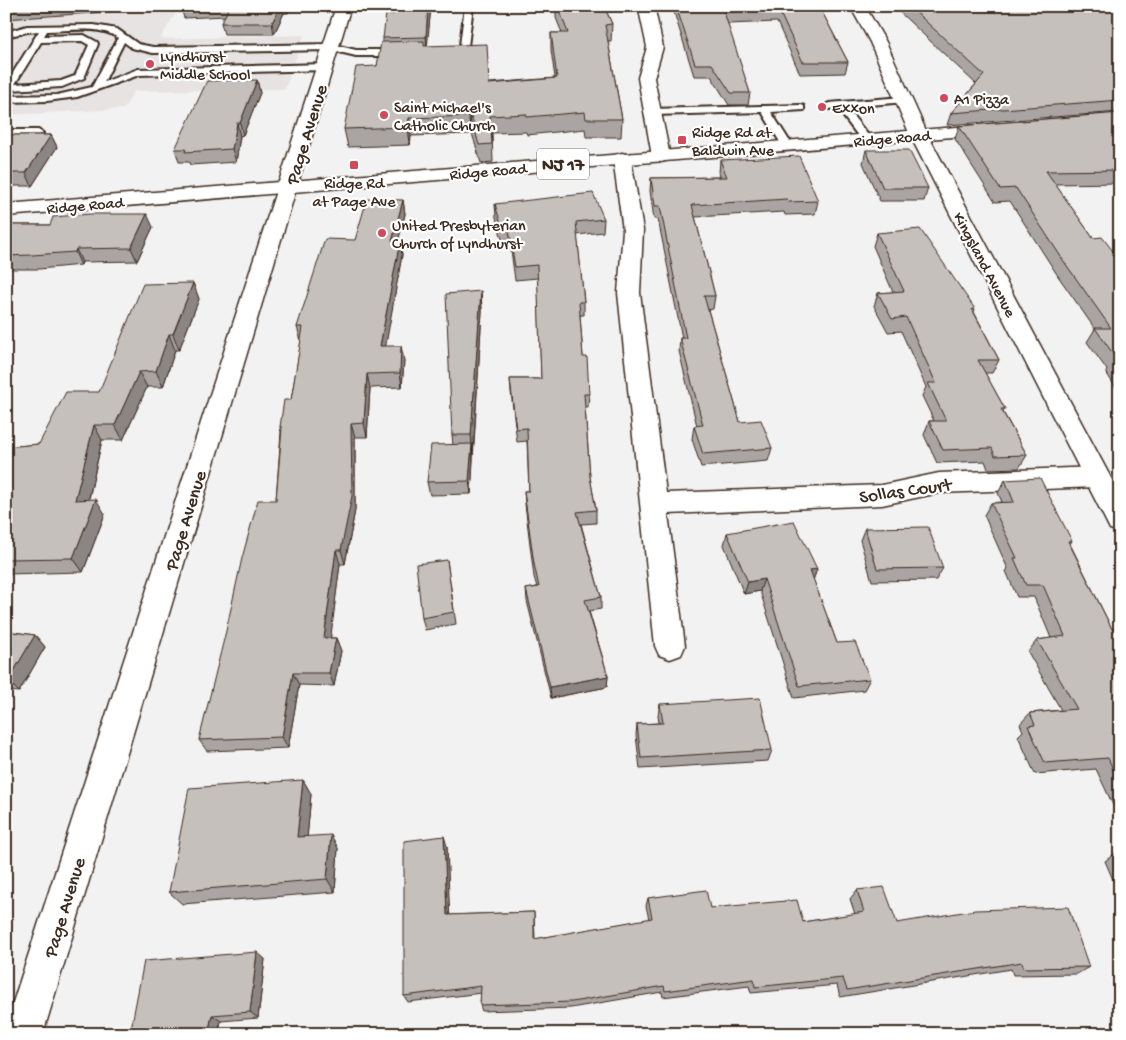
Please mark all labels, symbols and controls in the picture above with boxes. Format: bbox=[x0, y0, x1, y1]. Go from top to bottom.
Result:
place label: Lyndhurst Middle School bbox=[160, 49, 250, 86]
marker: Lyndhurst Middle School bbox=[144, 58, 156, 70]
street label: Page Avenue bbox=[282, 82, 334, 189]
marker: A1 Pizza bbox=[938, 92, 950, 104]
place label: A1 Pizza bbox=[954, 92, 1010, 111]
place label: Saint Michael's Catholic Church bbox=[394, 100, 496, 137]
marker: Exxon bbox=[816, 101, 828, 113]
place label: Exxon bbox=[832, 101, 875, 120]
marker: Saint Michael's Catholic Church bbox=[378, 109, 390, 121]
place label: Ridge Rd at Baldwin Ave bbox=[691, 125, 775, 162]
street label: Ridge Road bbox=[853, 128, 933, 153]
marker: Ridge Rd at Baldwin Ave bbox=[676, 134, 688, 146]
road number: NJ 17 bbox=[537, 148, 589, 180]
marker: Ridge Rd at Page Ave bbox=[348, 159, 360, 171]
street label: Ridge Road bbox=[449, 161, 529, 186]
place label: Ridge Rd at Page Ave bbox=[313, 176, 396, 213]
street label: Ridge Road bbox=[46, 195, 126, 220]
street label: Kingsland Avenue bbox=[947, 210, 1019, 322]
place label: United Presbyterian Church of Lyndhurst bbox=[392, 218, 526, 255]
marker: United Presbyterian Church of Lyndhurst bbox=[376, 227, 388, 239]
street label: Page Avenue bbox=[161, 468, 213, 575]
street label: Sollas Court bbox=[858, 474, 955, 510]
street label: Page Avenue bbox=[40, 855, 92, 962]

